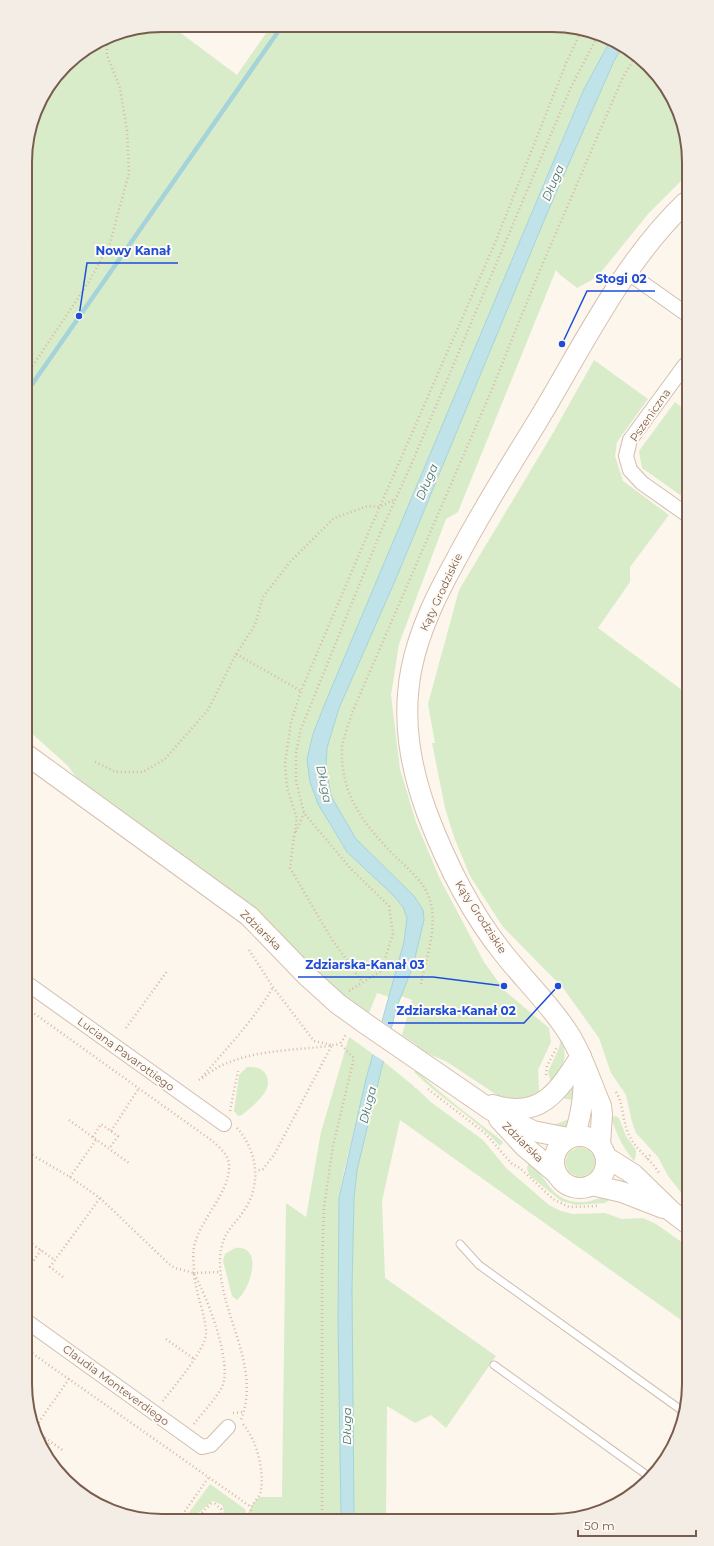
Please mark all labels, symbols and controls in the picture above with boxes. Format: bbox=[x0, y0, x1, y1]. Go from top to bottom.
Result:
water label: Długa bbox=[538, 162, 567, 203]
callout: Nowy Kanał bbox=[87, 239, 178, 263]
text: Nowy Kanał bbox=[96, 243, 171, 258]
callout: Stogi 02 bbox=[587, 267, 655, 291]
text: Stogi 02 bbox=[595, 271, 647, 286]
street label: Pszeniczna bbox=[627, 386, 673, 444]
water label: Długa bbox=[412, 461, 441, 502]
street label: Kąty Grodziskie bbox=[417, 551, 465, 633]
water label: Długa bbox=[313, 764, 336, 804]
street label: Kąty Grodziskie bbox=[452, 878, 510, 956]
street label: Zdziarska bbox=[237, 907, 285, 953]
callout: Zdziarska-Kanał 03 bbox=[298, 953, 433, 977]
text: Zdziarska-Kanał 03 bbox=[305, 957, 425, 972]
callout: Zdziarska-Kanał 02 bbox=[388, 999, 524, 1023]
text: Zdziarska-Kanał 02 bbox=[396, 1003, 516, 1018]
street label: Luciana Pavarottiego bbox=[75, 1014, 177, 1094]
water label: Długa bbox=[356, 1085, 379, 1125]
street label: Zdziarska bbox=[499, 1119, 547, 1165]
street label: Claudia Monteverdiego bbox=[60, 1342, 172, 1428]
water label: Długa bbox=[339, 1407, 354, 1445]
scale bar bbox=[578, 1512, 696, 1538]
text: 50 m bbox=[584, 1518, 615, 1533]

